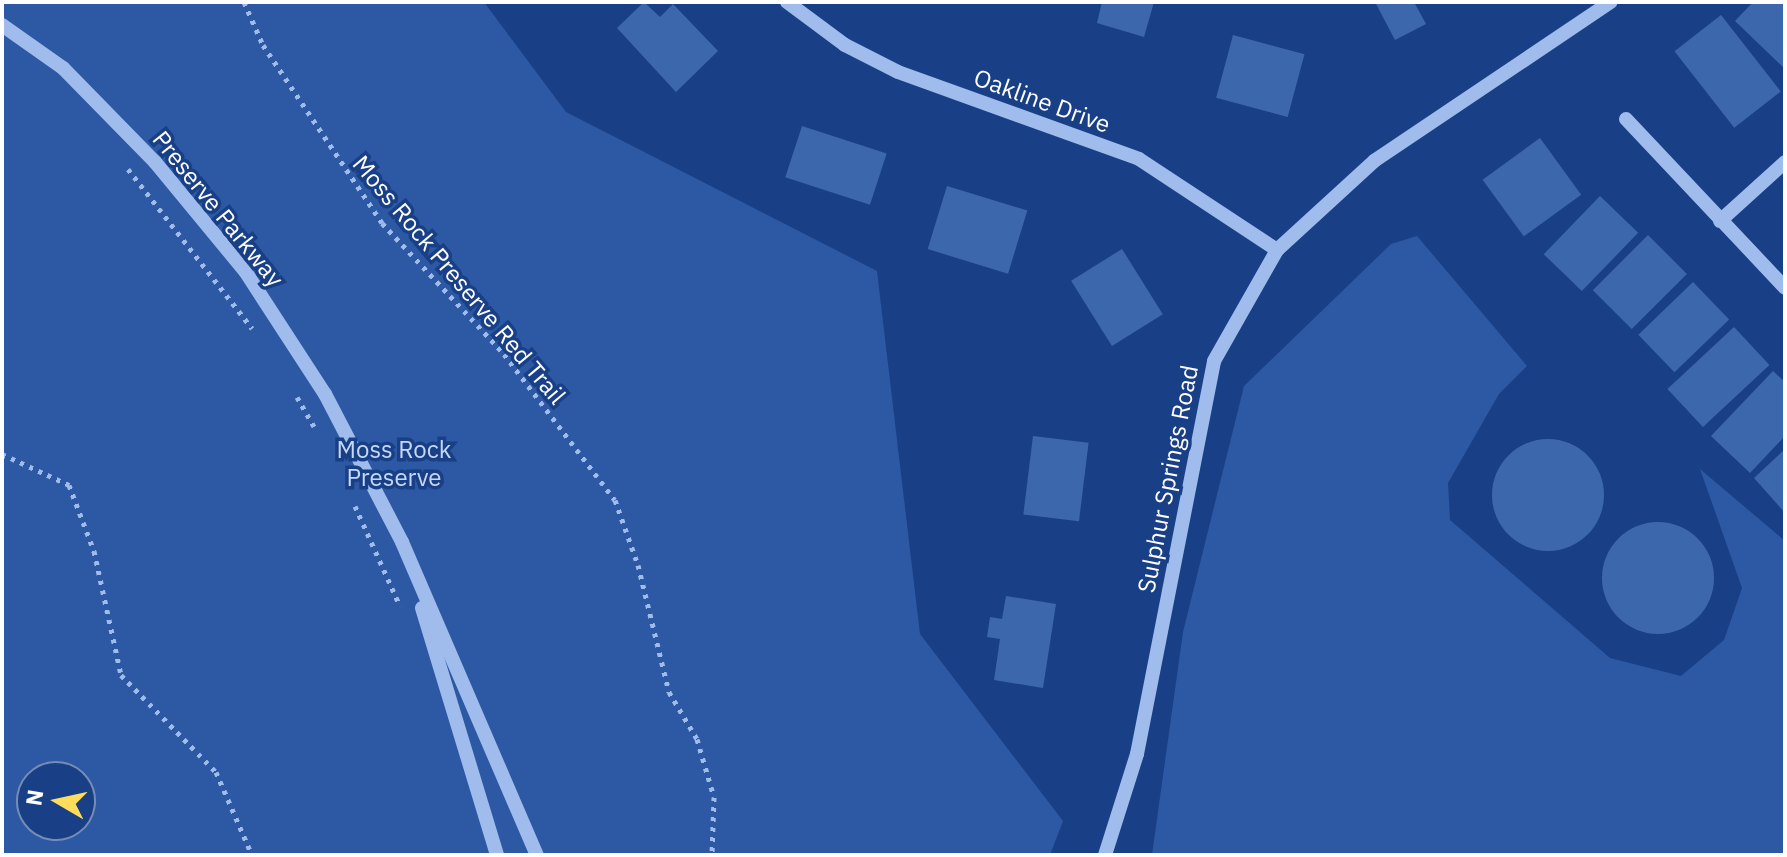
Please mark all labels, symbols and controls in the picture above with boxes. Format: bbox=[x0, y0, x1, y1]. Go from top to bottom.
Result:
street label: Oakline Drive bbox=[970, 63, 1114, 139]
street label: Preserve Parkway bbox=[146, 125, 290, 293]
street label: Moss Rock Preserve Red Trail bbox=[347, 150, 571, 410]
street label: Sulphur Springs Road bbox=[1132, 363, 1204, 595]
park label: Moss Rock Preserve bbox=[337, 436, 451, 492]
north arrow bbox=[16, 761, 96, 841]
text: N bbox=[18, 787, 49, 808]

